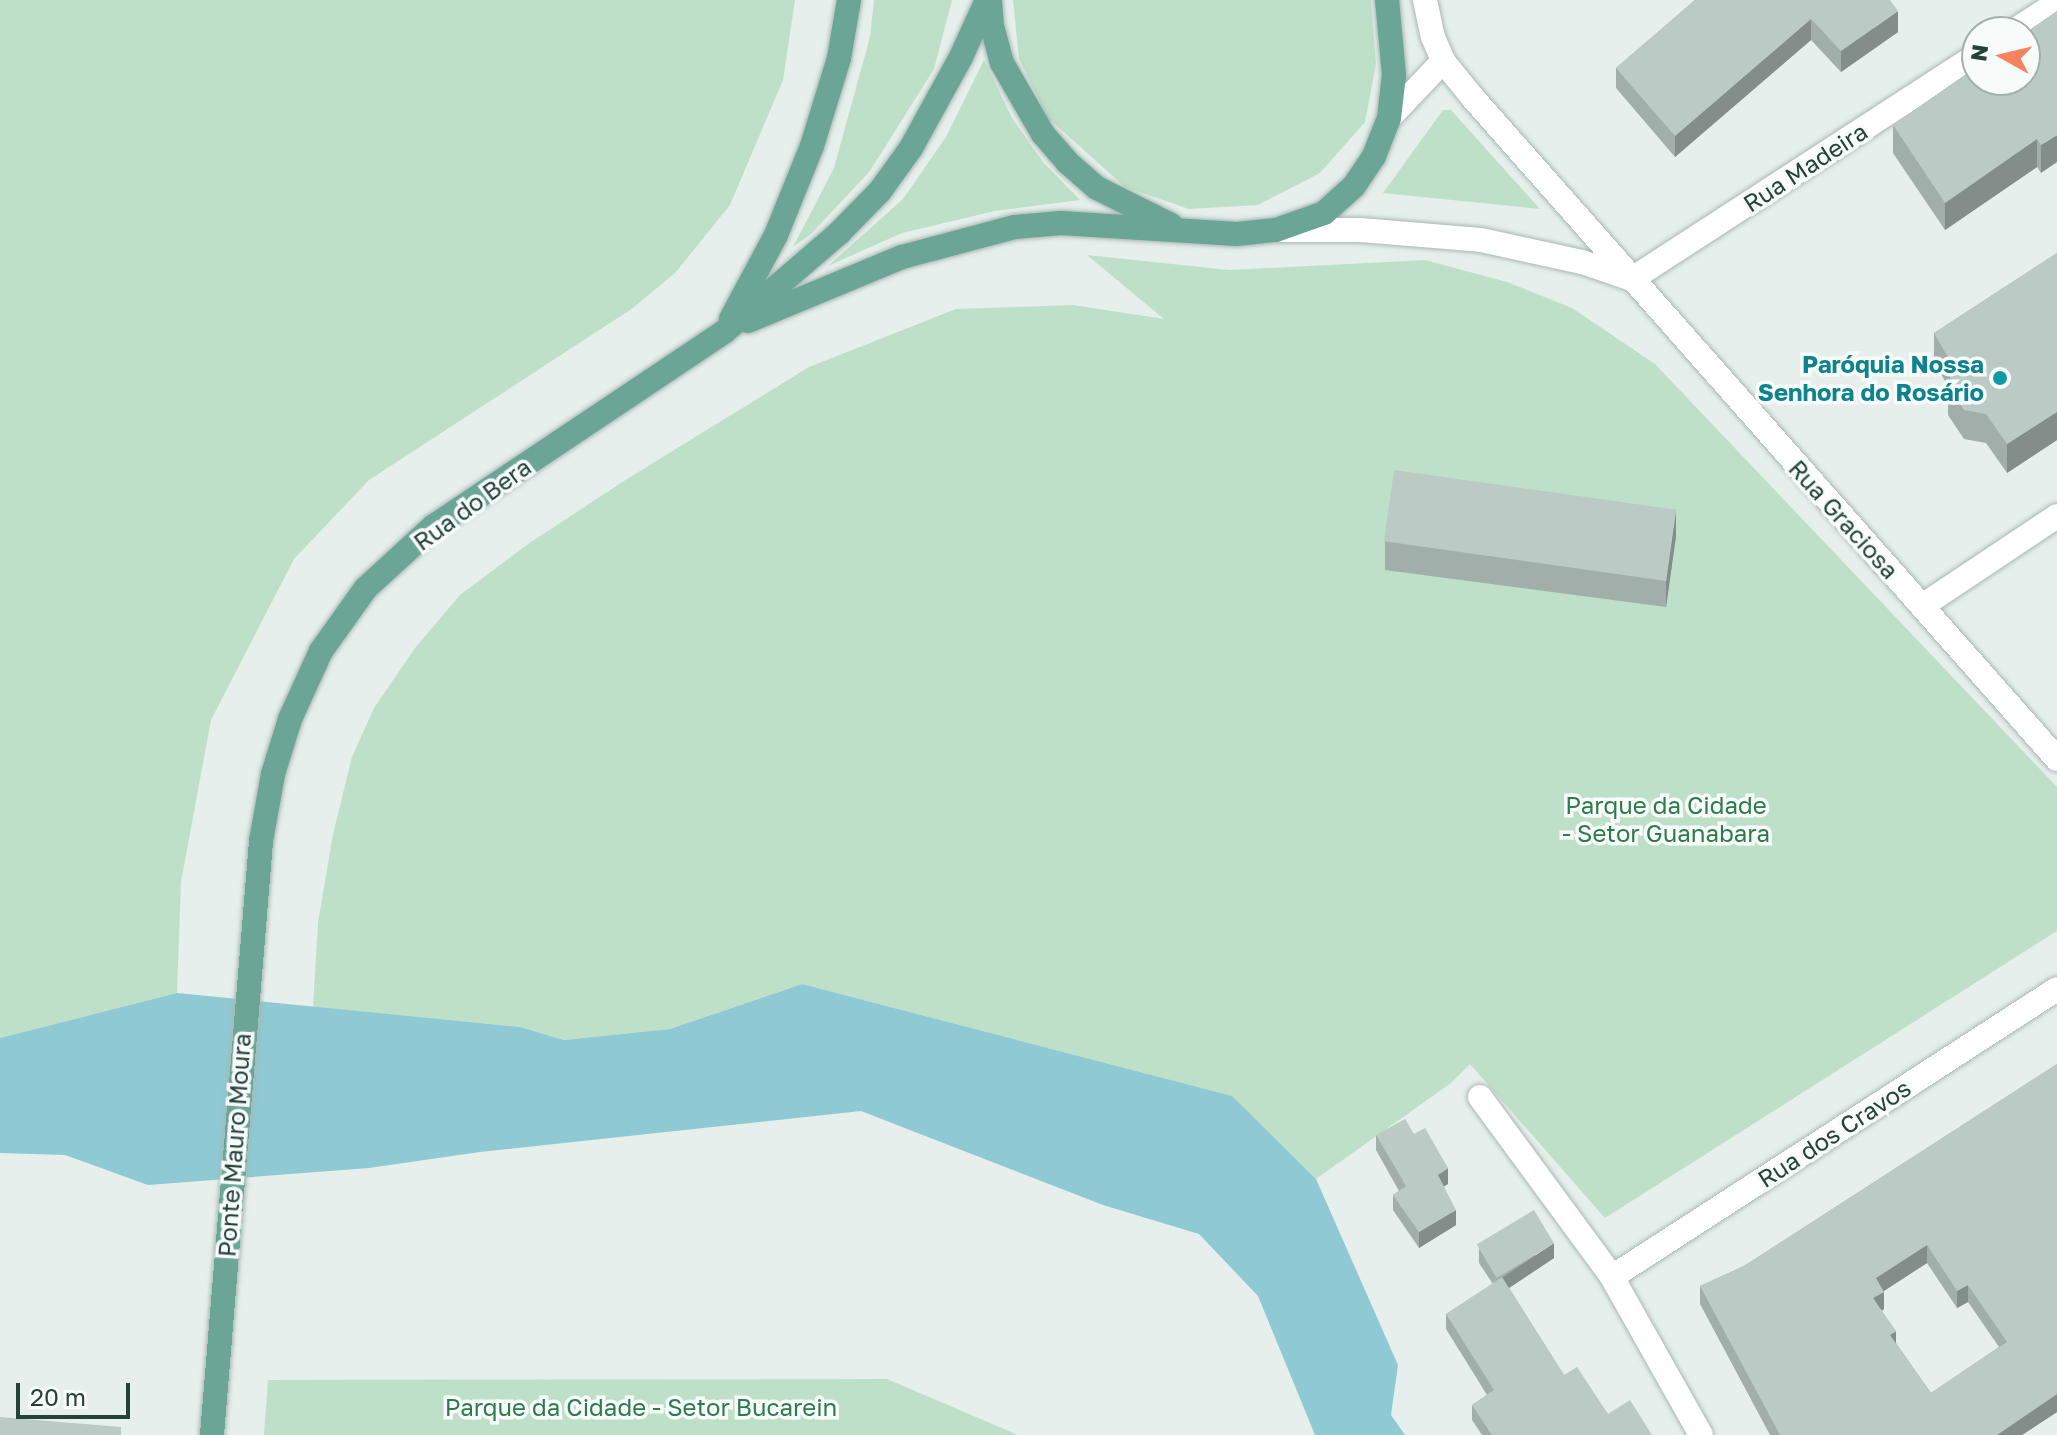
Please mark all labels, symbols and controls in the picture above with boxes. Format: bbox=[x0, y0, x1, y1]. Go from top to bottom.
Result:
north arrow bbox=[1961, 16, 2041, 96]
text: N bbox=[1964, 43, 1993, 63]
street label: Rua Madeira bbox=[1738, 116, 1872, 218]
place label: Paróquia Nossa Senhora do Rosário bbox=[1758, 350, 1984, 406]
marker: Paróquia Nossa Senhora do Rosário bbox=[1991, 369, 2009, 387]
street label: Rua do Bera bbox=[408, 452, 536, 556]
street label: Rua Graciosa bbox=[1783, 454, 1905, 584]
park label: Parque da Cidade - Setor Guanabara bbox=[1562, 791, 1770, 847]
street label: Ponte Mauro Moura bbox=[212, 1032, 256, 1258]
street label: Rua dos Cravos bbox=[1752, 1073, 1916, 1193]
scale bar bbox=[20, 1367, 134, 1417]
text: 20 m bbox=[30, 1382, 86, 1411]
park label: Parque da Cidade - Setor Bucarein bbox=[445, 1393, 837, 1421]

